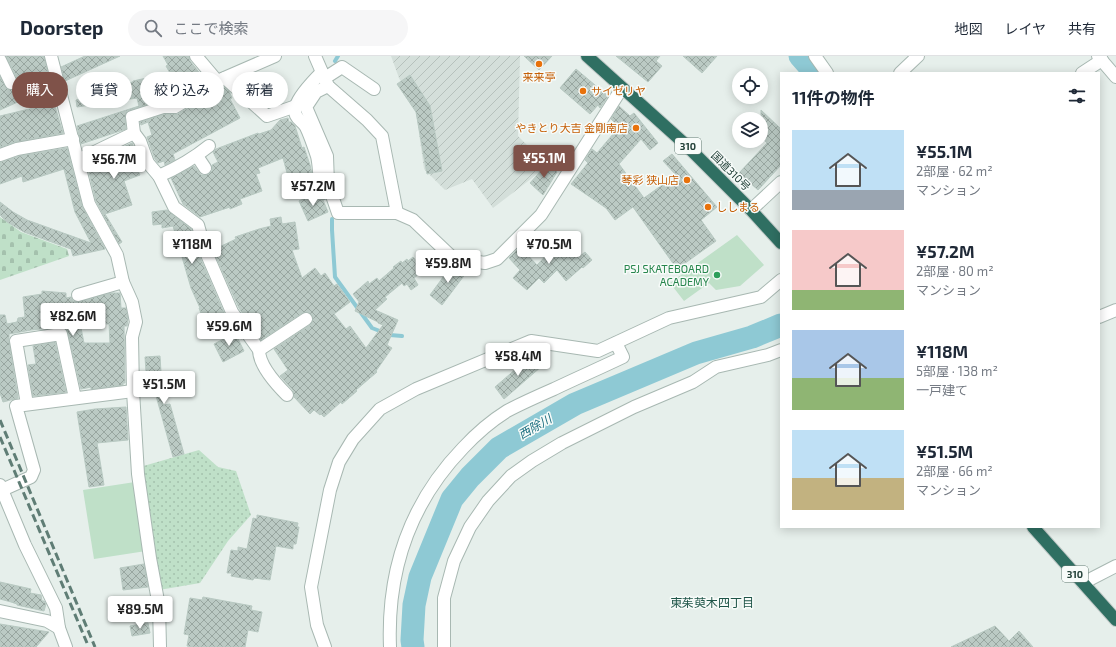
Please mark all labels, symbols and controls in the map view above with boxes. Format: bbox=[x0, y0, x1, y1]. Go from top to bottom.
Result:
search box bbox=[128, 10, 408, 46]
text: Doorstep bbox=[20, 16, 104, 39]
icon: search bbox=[142, 17, 164, 39]
text: ここで検索 bbox=[174, 19, 249, 37]
text: 地図 bbox=[954, 20, 982, 37]
text: レイヤ bbox=[1004, 20, 1046, 37]
text: 共有 bbox=[1068, 20, 1096, 37]
marker: 来来亭 bbox=[534, 59, 544, 69]
map controls bbox=[732, 68, 768, 148]
button: locate bbox=[732, 68, 768, 104]
place label: 来来亭 bbox=[523, 70, 556, 83]
chip: 購入 bbox=[12, 72, 68, 108]
chip: 賃貸 bbox=[76, 72, 132, 108]
chip: 絞り込み bbox=[140, 72, 224, 108]
chip: 新着 bbox=[232, 72, 288, 108]
place label: サイゼリヤ bbox=[591, 84, 646, 97]
icon: filters bbox=[1066, 85, 1088, 107]
marker: サイゼリヤ bbox=[578, 86, 588, 96]
text: 11件の物件 bbox=[792, 87, 875, 107]
button: layers bbox=[732, 112, 768, 148]
place label: やきとり大吉 金剛南店 bbox=[516, 121, 628, 134]
marker: やきとり大吉 金剛南店 bbox=[631, 123, 641, 133]
road number: 310 bbox=[675, 138, 701, 154]
text: ¥55.1M bbox=[916, 141, 972, 161]
pin: ¥55.1M bbox=[511, 145, 577, 179]
pin: ¥56.7M bbox=[81, 146, 147, 180]
icon: home bbox=[824, 146, 872, 194]
street label: 国道310号 bbox=[709, 148, 754, 193]
text: ¥55.1M bbox=[522, 150, 566, 166]
text: ¥56.7M bbox=[92, 151, 137, 167]
text: 2部屋 · 62 m² bbox=[916, 163, 993, 179]
pin: ¥57.2M bbox=[280, 173, 346, 207]
place label: 琴彩 狭山店 bbox=[622, 173, 679, 186]
marker: 琴彩 狭山店 bbox=[682, 175, 692, 185]
text: ¥57.2M bbox=[291, 178, 335, 194]
text: マンション bbox=[916, 182, 981, 198]
place label: ししまる bbox=[716, 200, 760, 213]
marker: ししまる bbox=[703, 202, 713, 212]
pin: ¥118M bbox=[164, 231, 220, 265]
pin: ¥70.5M bbox=[516, 231, 582, 265]
text: ¥118M bbox=[172, 236, 212, 252]
text: ¥70.5M bbox=[526, 236, 572, 252]
text: ¥57.2M bbox=[916, 241, 975, 261]
icon: home bbox=[824, 246, 872, 294]
pin: ¥59.8M bbox=[415, 250, 481, 284]
text: ¥59.8M bbox=[425, 255, 471, 271]
place label: PSJ SKATEBOARD ACADEMY bbox=[624, 262, 710, 288]
text: 2部屋 · 80 m² bbox=[916, 263, 994, 279]
marker: PSJ SKATEBOARD ACADEMY bbox=[712, 270, 722, 280]
text: マンション bbox=[916, 282, 981, 298]
pin: ¥82.6M bbox=[40, 303, 106, 337]
text: ¥82.6M bbox=[49, 308, 97, 324]
pin: ¥59.6M bbox=[196, 313, 262, 347]
text: ¥59.6M bbox=[206, 318, 252, 334]
text: ¥118M bbox=[916, 341, 968, 361]
pin: ¥58.4M bbox=[485, 343, 551, 377]
icon: home bbox=[824, 346, 872, 394]
text: ¥58.4M bbox=[494, 348, 542, 364]
text: 5部屋 · 138 m² bbox=[916, 363, 998, 379]
pin: ¥51.5M bbox=[131, 371, 197, 405]
text: ¥51.5M bbox=[142, 376, 186, 392]
text: 一戸建て bbox=[916, 382, 968, 398]
water label: 西除川 bbox=[515, 410, 555, 441]
text: ¥51.5M bbox=[916, 441, 973, 461]
icon: home bbox=[824, 446, 872, 494]
text: 2部屋 · 66 m² bbox=[916, 463, 993, 479]
text: マンション bbox=[916, 482, 981, 498]
road number: 310 bbox=[1062, 566, 1088, 582]
district label: 東茱萸木四丁目 bbox=[670, 595, 754, 609]
pin: ¥89.5M bbox=[107, 596, 173, 630]
text: ¥89.5M bbox=[117, 601, 163, 617]

